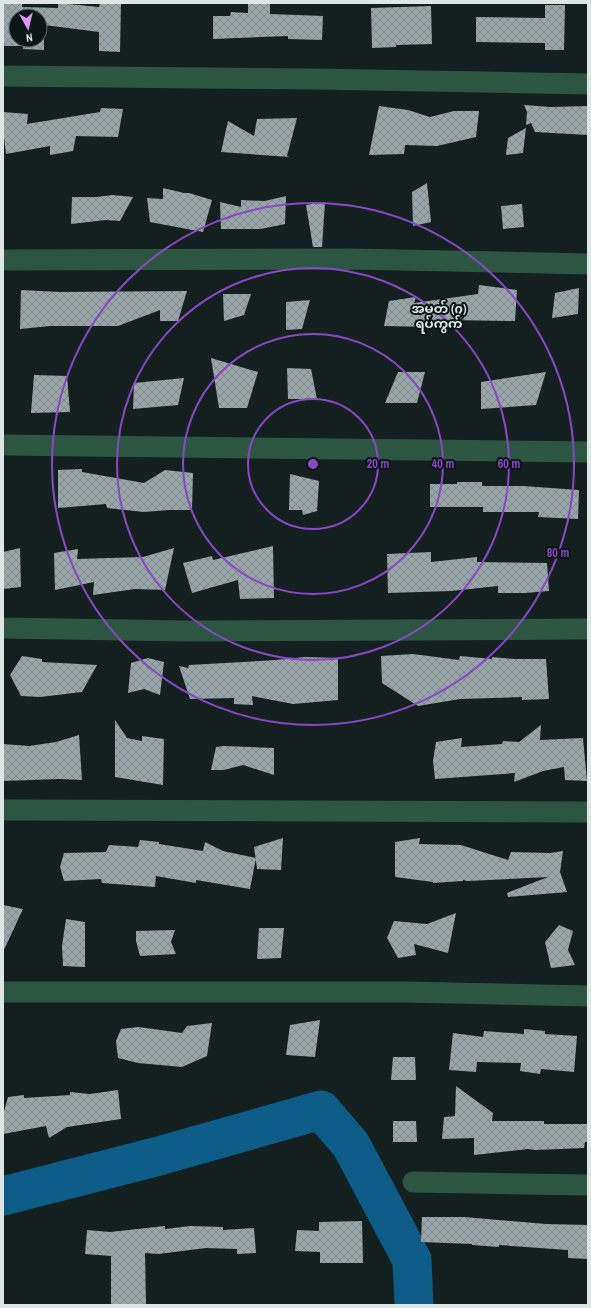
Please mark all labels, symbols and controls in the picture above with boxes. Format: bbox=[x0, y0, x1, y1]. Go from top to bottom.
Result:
north arrow bbox=[8, 8, 48, 48]
text: N bbox=[25, 31, 34, 45]
district label: အမှတ် (၇) ရပ်ကွက် bbox=[411, 299, 467, 334]
text: 20 m bbox=[367, 456, 389, 472]
text: 40 m bbox=[432, 456, 454, 472]
text: 60 m bbox=[498, 456, 520, 472]
centre of rings bbox=[306, 457, 320, 471]
text: 80 m bbox=[547, 545, 569, 561]

